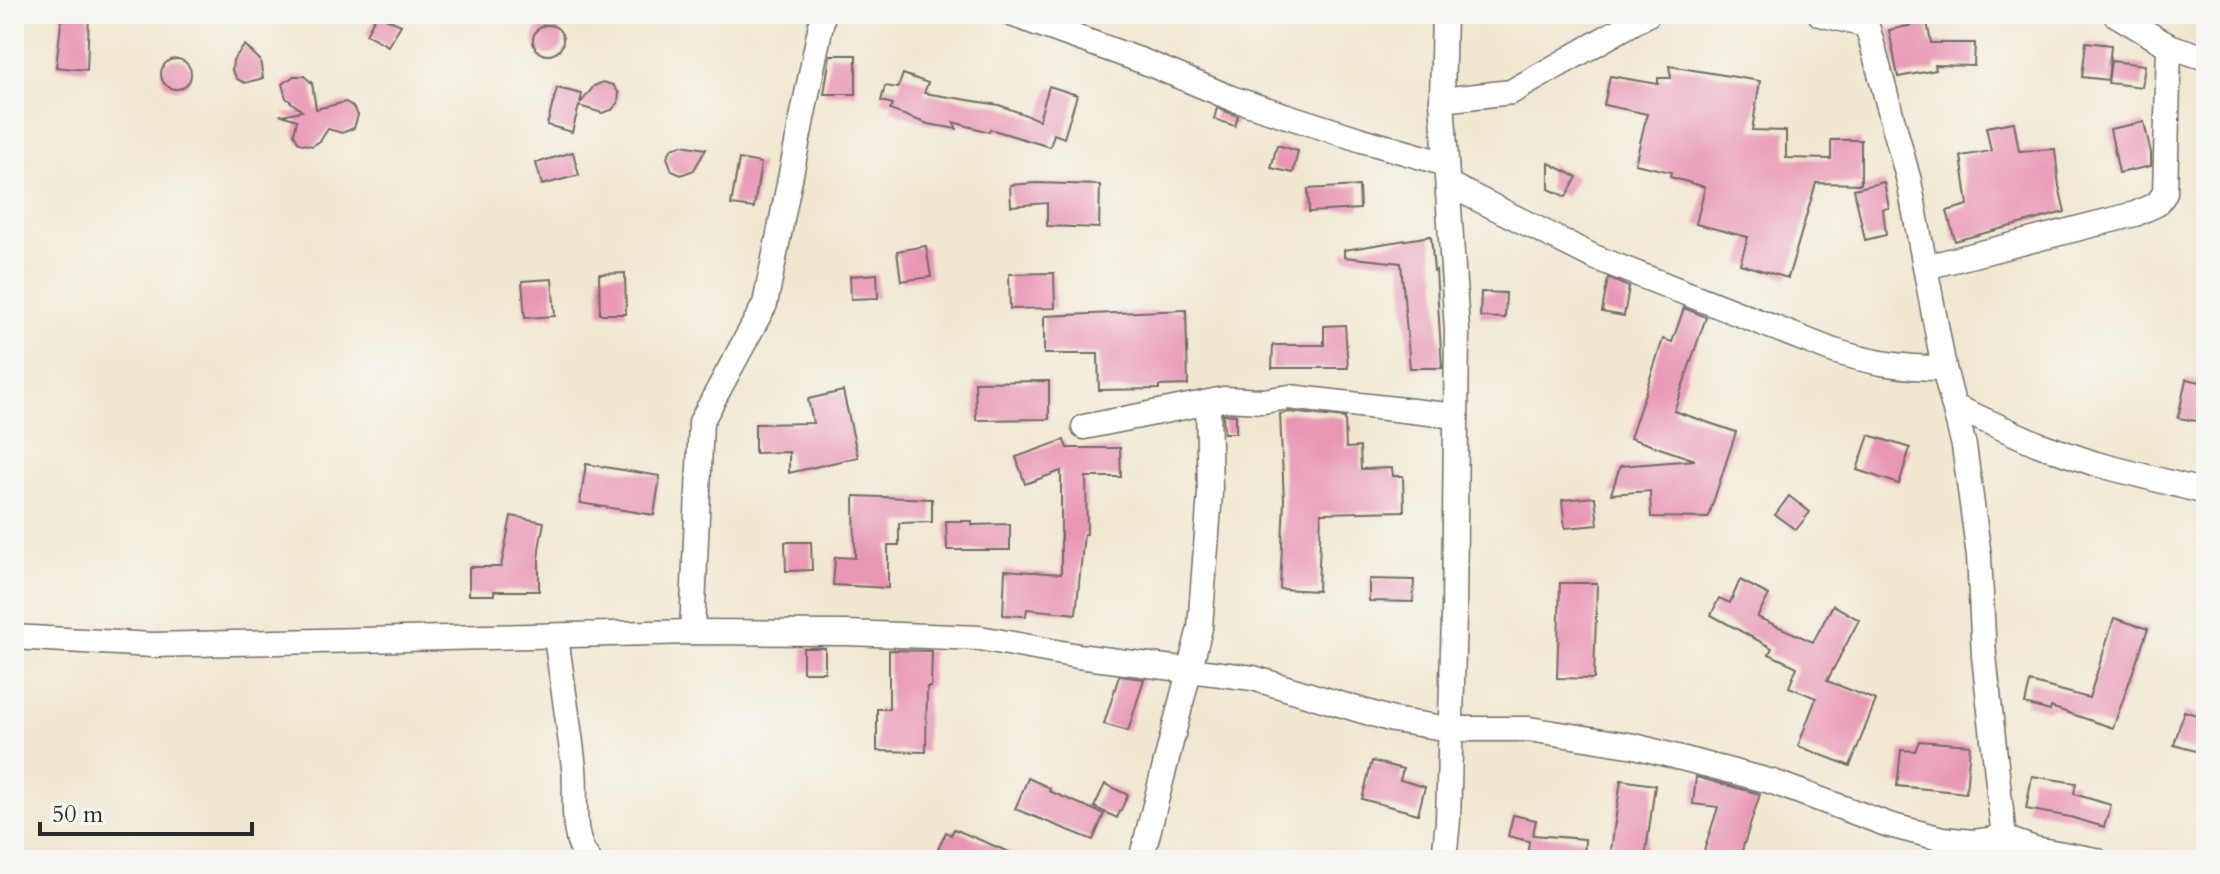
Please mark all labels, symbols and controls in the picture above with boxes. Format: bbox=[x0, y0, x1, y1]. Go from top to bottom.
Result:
scale bar bbox=[40, 786, 252, 836]
text: 50 m bbox=[52, 798, 104, 831]

